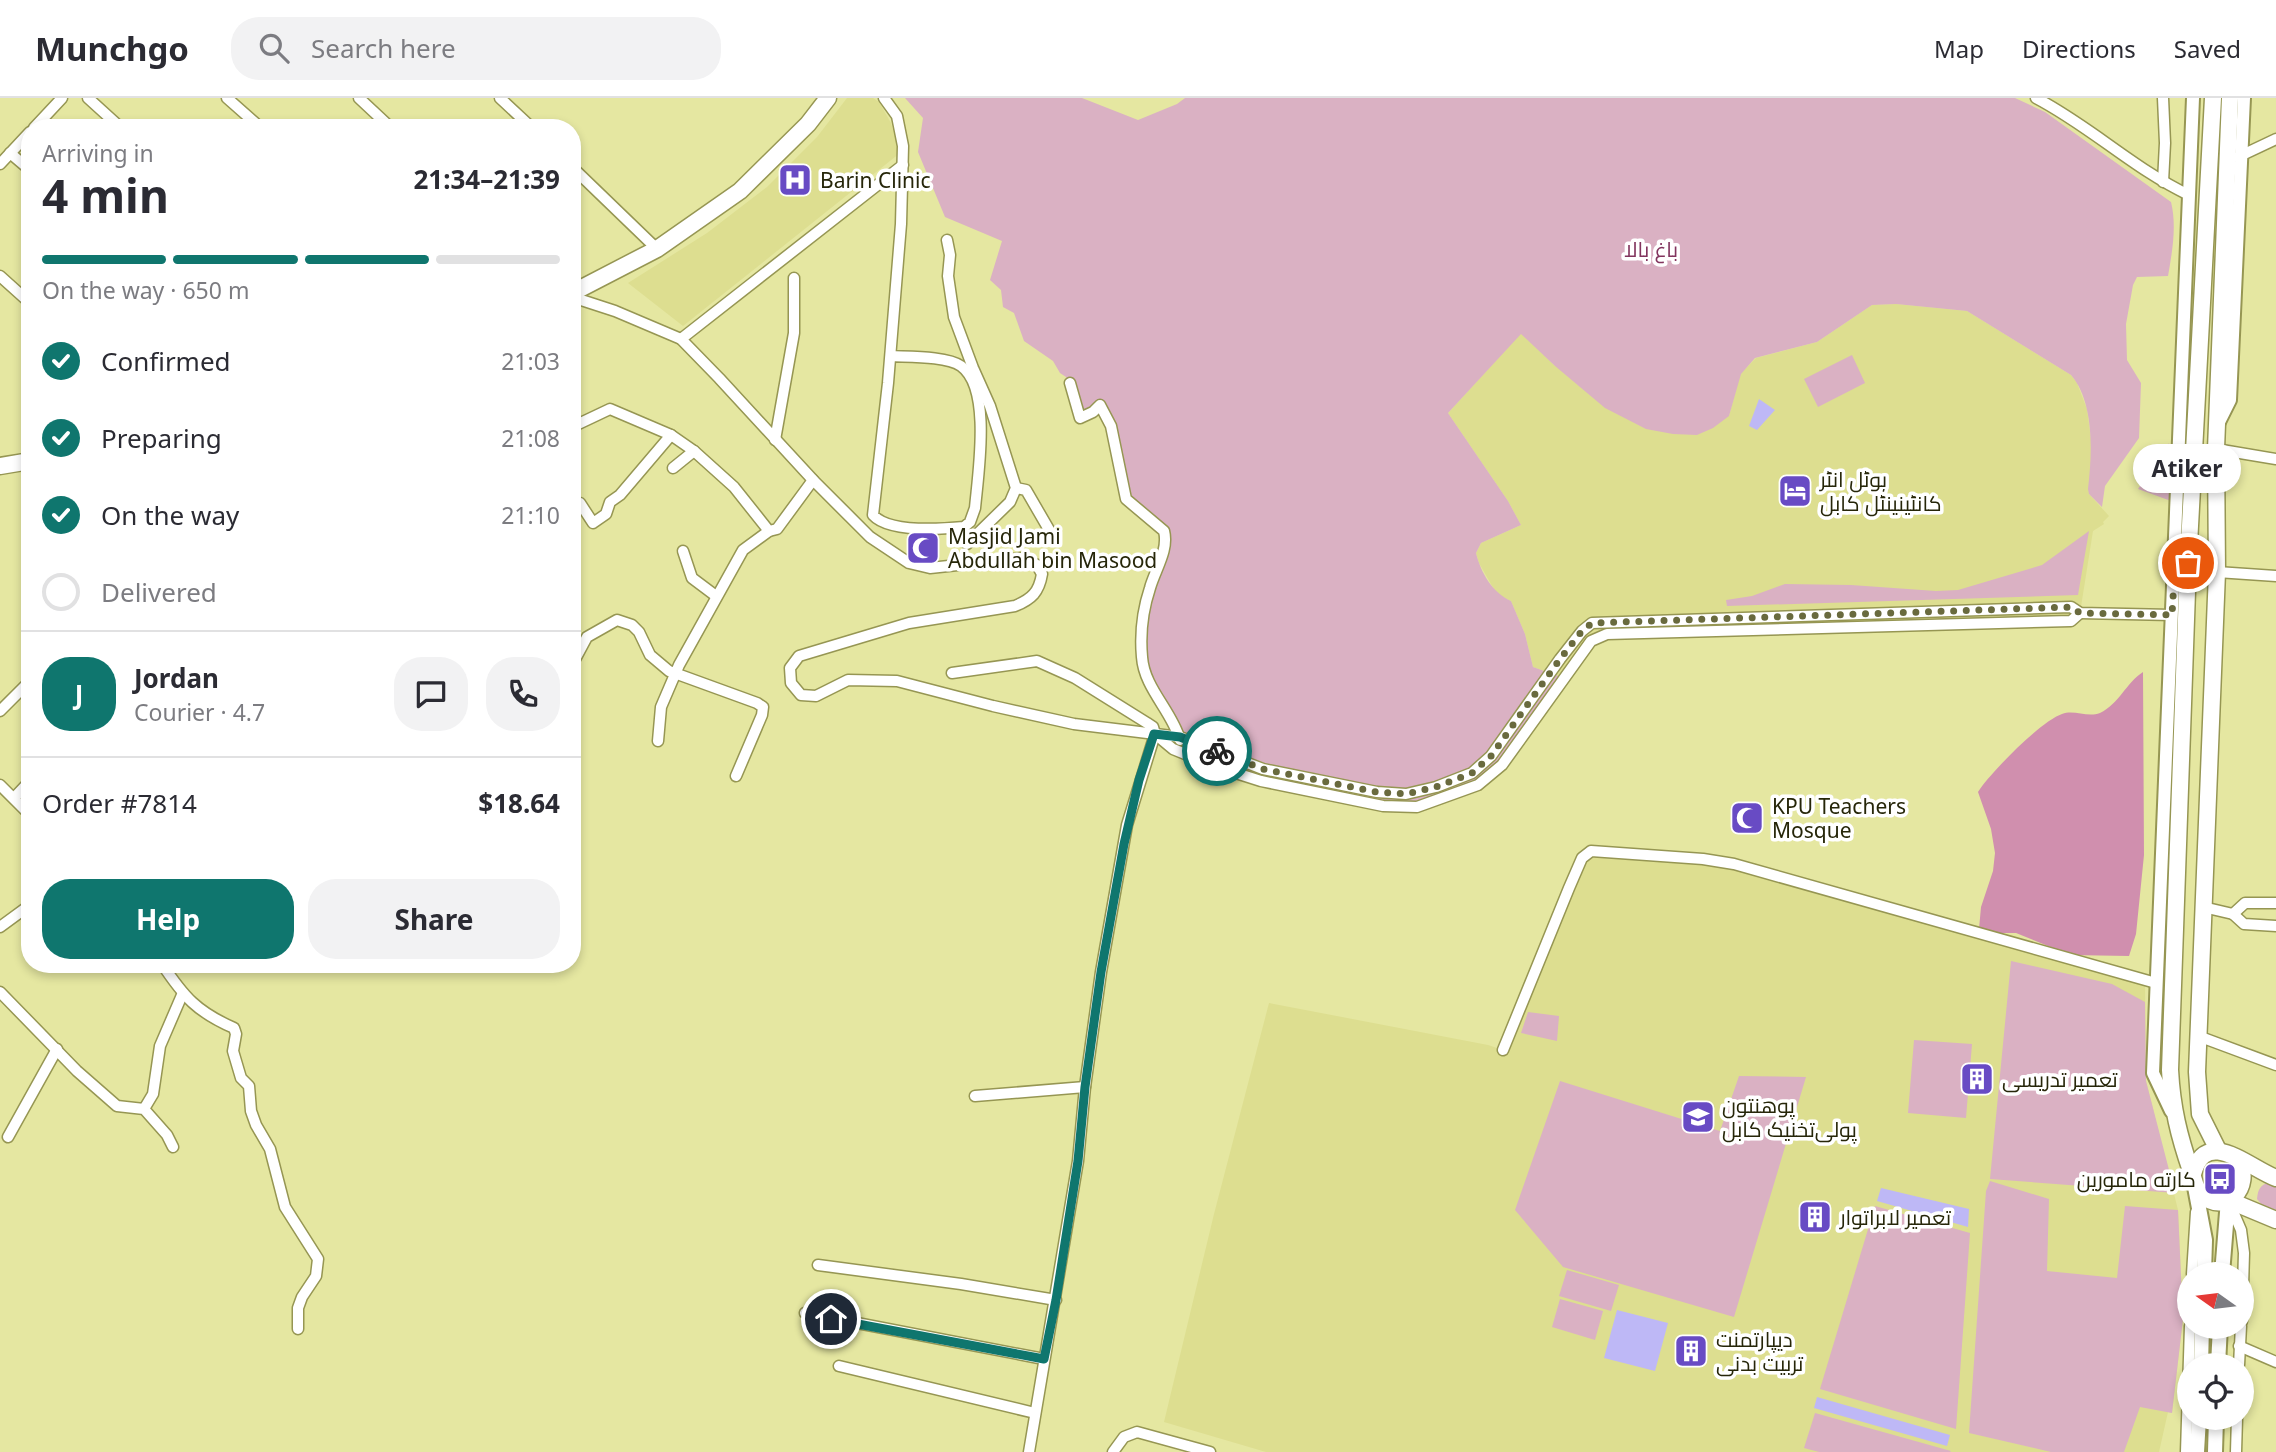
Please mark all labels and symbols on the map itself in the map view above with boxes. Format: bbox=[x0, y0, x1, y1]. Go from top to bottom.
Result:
hospital icon: Barin Clinic bbox=[776, 161, 814, 199]
place label: Barin Clinic bbox=[820, 166, 931, 194]
park label: باغ بالا bbox=[1624, 235, 1678, 264]
callout: Atiker bbox=[2134, 444, 2242, 493]
place label: ہوٹل انٹر کانٹینینٹل کابل bbox=[1819, 465, 1942, 517]
hotel icon: ہوٹل انٹر کانٹینینٹل کابل bbox=[1776, 472, 1814, 510]
place label: Masjid Jami Abdullah bin Masood bbox=[948, 522, 1157, 574]
mosque icon: Masjid Jami Abdullah bin Masood bbox=[904, 529, 942, 567]
pin bbox=[2158, 533, 2218, 593]
courier bbox=[1182, 716, 1252, 786]
place label: KPU Teachers Mosque bbox=[1772, 792, 1906, 844]
mosque icon: KPU Teachers Mosque bbox=[1728, 799, 1766, 837]
building icon: تعمیر تدریسی bbox=[1958, 1060, 1996, 1098]
place label: تعمیر تدریسی bbox=[2002, 1065, 2118, 1093]
place label: پوهنتون پولی‌تخنیک کابل bbox=[1722, 1091, 1857, 1144]
school or university icon: پوهنتون پولی‌تخنیک کابل bbox=[1679, 1098, 1717, 1136]
bus stop icon: کارته مامورین bbox=[2201, 1160, 2239, 1198]
place label: کارته مامورین bbox=[2077, 1165, 2196, 1193]
building icon: تعمیر لابراتوار bbox=[1796, 1198, 1834, 1236]
place label: تعمیر لابراتوار bbox=[1839, 1203, 1951, 1231]
north arrow bbox=[2177, 1262, 2254, 1339]
pin bbox=[801, 1289, 861, 1349]
place label: دیپارتمنت تربیت بدنی bbox=[1716, 1325, 1804, 1377]
building icon: دیپارتمنت تربیت بدنی bbox=[1672, 1332, 1710, 1370]

